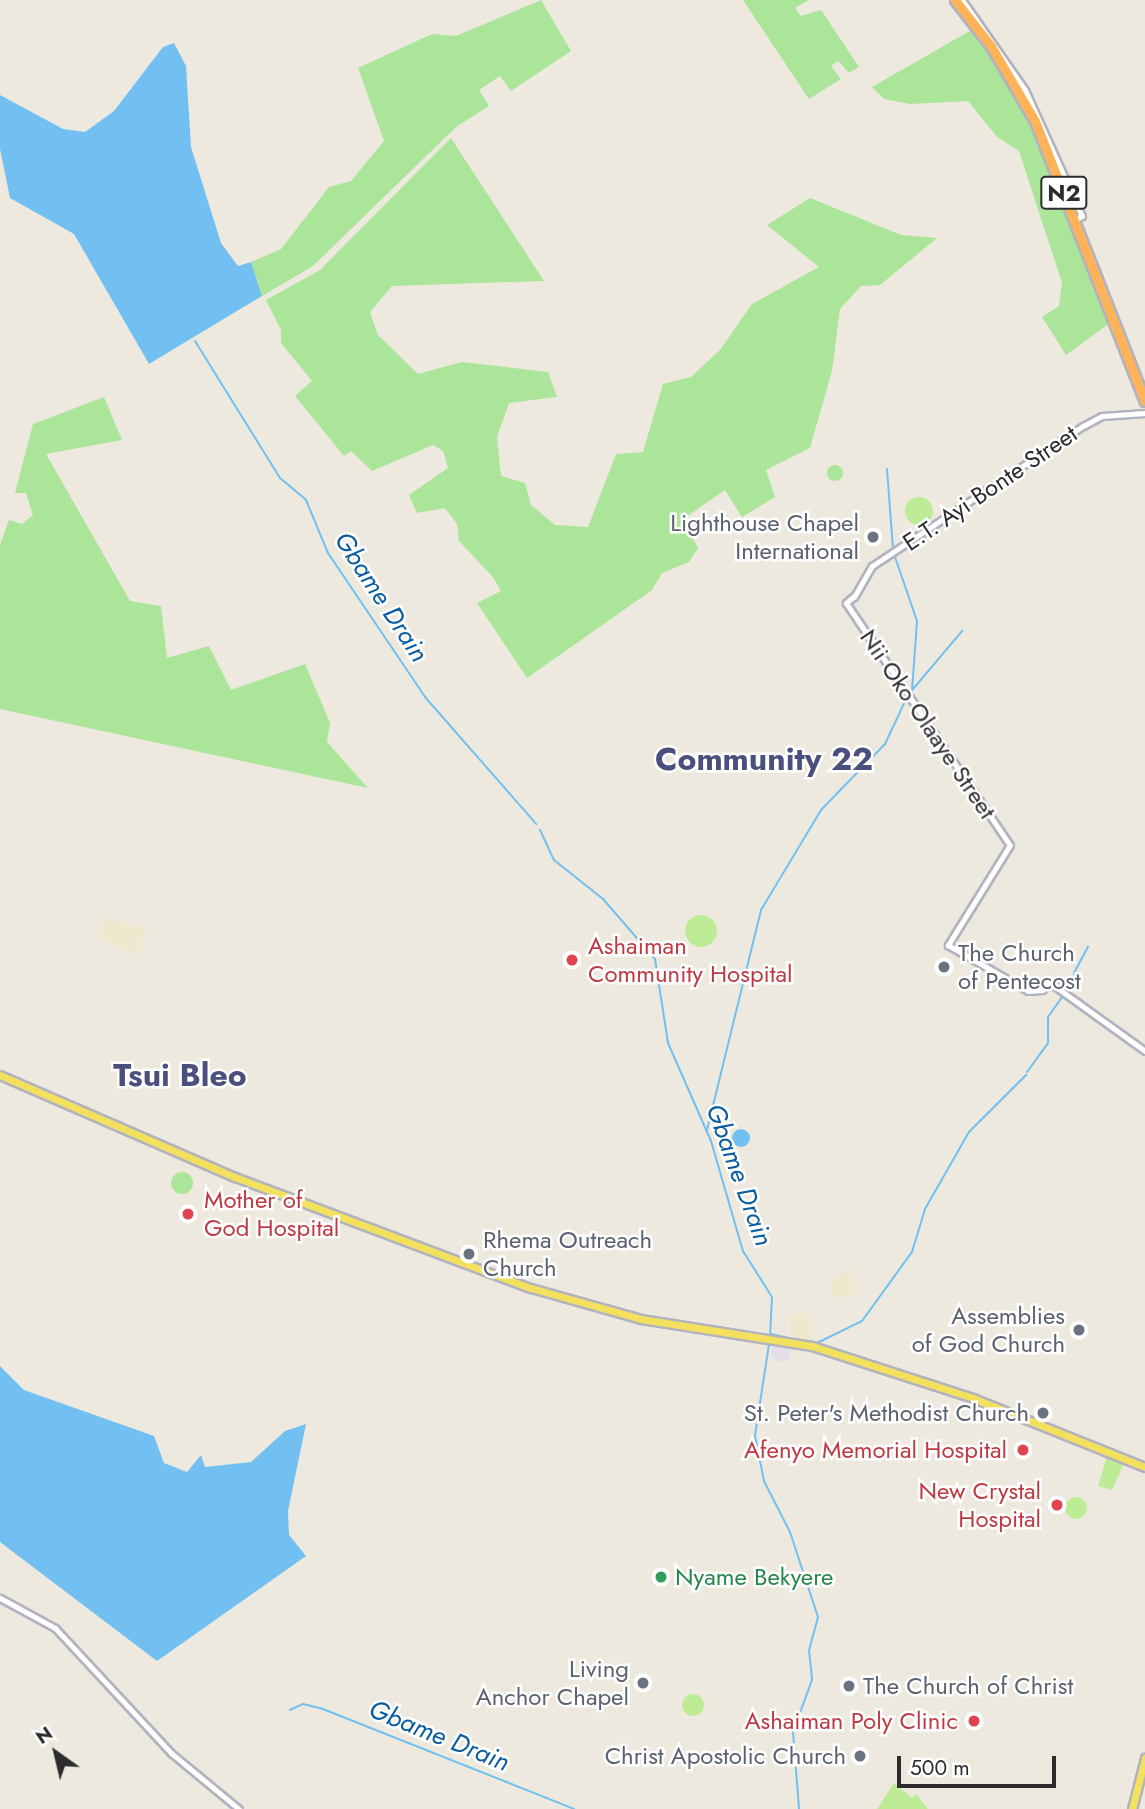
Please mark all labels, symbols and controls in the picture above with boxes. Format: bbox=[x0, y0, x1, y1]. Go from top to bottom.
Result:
road number: N2 bbox=[1040, 174, 1088, 212]
street label: E.T. Ayi Bonte Street bbox=[897, 419, 1083, 557]
place label: Lighthouse Chapel International bbox=[670, 509, 859, 565]
water label: Gbame Drain bbox=[327, 526, 435, 668]
marker: Lighthouse Chapel International bbox=[865, 529, 881, 545]
street label: Nii Oko Olaaye Street bbox=[854, 624, 1002, 824]
district label: Community 22 bbox=[655, 740, 873, 778]
place label: Ashaiman Community Hospital bbox=[588, 932, 793, 988]
place label: The Church of Pentecost bbox=[958, 939, 1081, 995]
marker: Ashaiman Community Hospital bbox=[562, 950, 582, 970]
marker: The Church of Pentecost bbox=[936, 959, 952, 975]
district label: Tsui Bleo bbox=[113, 1056, 247, 1094]
water label: Gbame Drain bbox=[699, 1100, 779, 1250]
place label: Mother of God Hospital bbox=[204, 1186, 339, 1242]
marker: Mother of God Hospital bbox=[178, 1204, 198, 1224]
place label: Rhema Outreach Church bbox=[483, 1226, 652, 1282]
marker: Rhema Outreach Church bbox=[461, 1246, 477, 1262]
place label: Assemblies of God Church bbox=[912, 1302, 1065, 1358]
marker: Assemblies of God Church bbox=[1071, 1322, 1087, 1338]
place label: St. Peter's Methodist Church bbox=[744, 1399, 1029, 1427]
marker: St. Peter's Methodist Church bbox=[1035, 1405, 1051, 1421]
place label: Afenyo Memorial Hospital bbox=[744, 1436, 1007, 1464]
marker: Afenyo Memorial Hospital bbox=[1013, 1440, 1033, 1460]
place label: New Crystal Hospital bbox=[918, 1477, 1041, 1533]
marker: New Crystal Hospital bbox=[1047, 1495, 1067, 1515]
place label: Nyame Bekyere bbox=[675, 1563, 833, 1591]
marker: Nyame Bekyere bbox=[653, 1569, 669, 1585]
place label: Living Anchor Chapel bbox=[476, 1655, 629, 1711]
place label: The Church of Christ bbox=[863, 1672, 1073, 1700]
marker: Living Anchor Chapel bbox=[635, 1675, 651, 1691]
marker: The Church of Christ bbox=[841, 1678, 857, 1694]
water label: Gbame Drain bbox=[364, 1694, 514, 1778]
place label: Ashaiman Poly Clinic bbox=[745, 1707, 958, 1735]
marker: Ashaiman Poly Clinic bbox=[964, 1711, 984, 1731]
north arrow bbox=[21, 1718, 91, 1788]
text: N bbox=[30, 1720, 58, 1751]
place label: Christ Apostolic Church bbox=[605, 1742, 846, 1770]
scale bar bbox=[900, 1742, 1059, 1786]
marker: Christ Apostolic Church bbox=[852, 1748, 868, 1764]
text: 500 m bbox=[910, 1753, 970, 1783]

